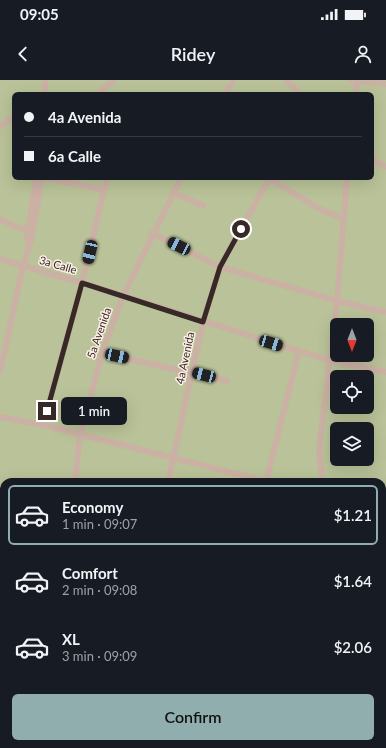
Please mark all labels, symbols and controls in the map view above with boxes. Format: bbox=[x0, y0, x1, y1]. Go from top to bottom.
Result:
text: 09:05 bbox=[20, 5, 59, 23]
icon: back bbox=[12, 43, 34, 65]
text: Ridey bbox=[171, 43, 215, 65]
icon: person bbox=[352, 43, 374, 65]
text: 4a Avenida bbox=[48, 108, 121, 126]
text: 6a Calle bbox=[48, 147, 101, 165]
route start bbox=[232, 220, 250, 238]
car bbox=[166, 235, 192, 257]
car bbox=[81, 239, 99, 265]
street label: 3a Calle bbox=[38, 253, 79, 276]
street label: 5a Avenida bbox=[84, 306, 113, 360]
north arrow bbox=[330, 318, 374, 362]
map controls bbox=[330, 318, 374, 466]
street label: 4a Avenida bbox=[173, 331, 196, 385]
car bbox=[258, 334, 284, 352]
car bbox=[104, 348, 130, 364]
car bbox=[191, 366, 217, 384]
button: locate bbox=[330, 370, 374, 414]
callout: 1 min bbox=[61, 397, 127, 425]
route end bbox=[38, 402, 56, 420]
text: 1 min bbox=[78, 403, 110, 419]
button: layers bbox=[330, 422, 374, 466]
icon: car bbox=[14, 497, 50, 533]
text: Economy bbox=[62, 498, 123, 516]
text: $1.21 bbox=[334, 506, 372, 524]
text: 1 min · 09:07 bbox=[62, 516, 137, 532]
icon: car bbox=[14, 563, 50, 599]
text: Comfort bbox=[62, 564, 118, 582]
text: $1.64 bbox=[334, 572, 372, 590]
text: 2 min · 09:08 bbox=[62, 582, 137, 598]
icon: car bbox=[14, 629, 50, 665]
text: XL bbox=[62, 630, 80, 648]
text: $2.06 bbox=[334, 638, 372, 656]
text: 3 min · 09:09 bbox=[62, 648, 137, 664]
button: Confirm bbox=[12, 694, 374, 740]

